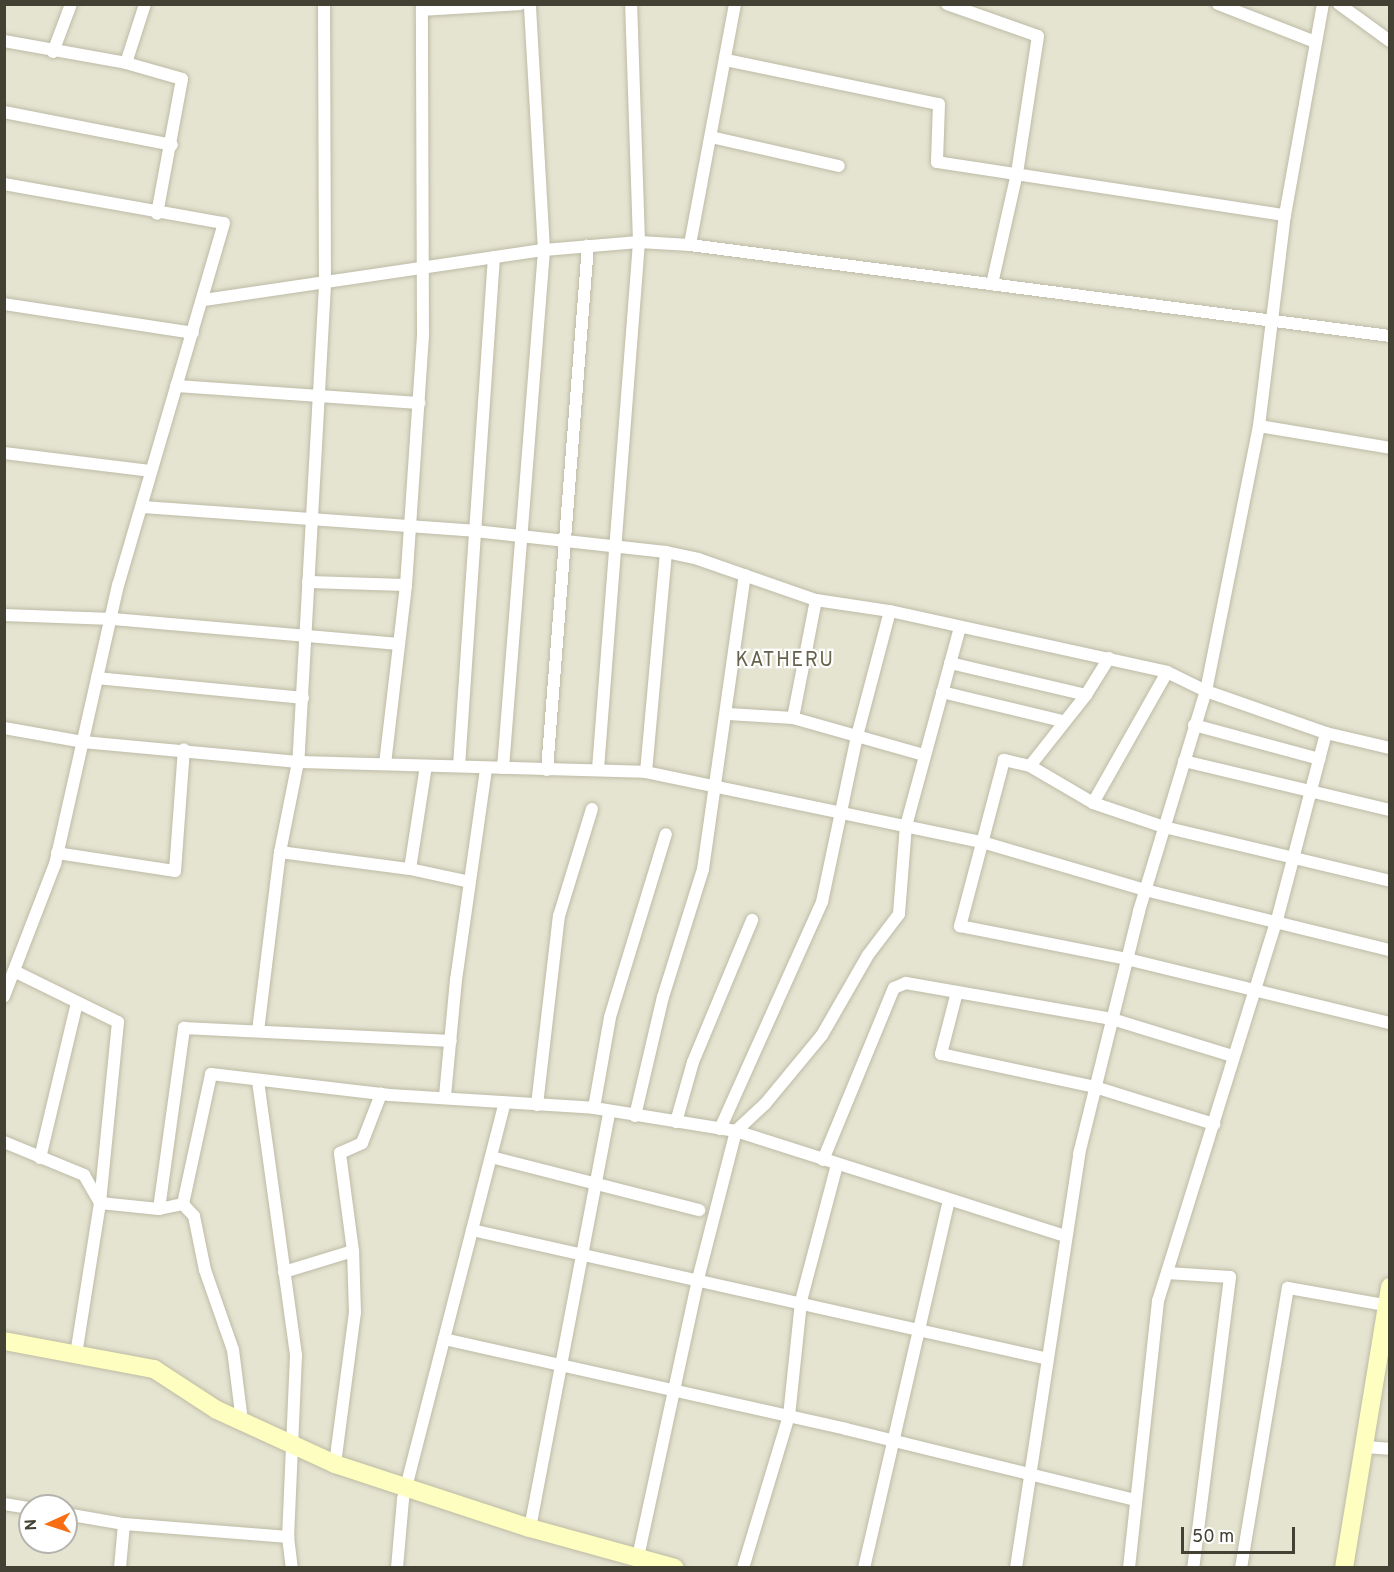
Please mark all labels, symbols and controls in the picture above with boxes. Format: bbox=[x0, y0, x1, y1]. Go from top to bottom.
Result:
district label: KATHERU bbox=[735, 649, 835, 673]
north arrow bbox=[18, 1494, 78, 1554]
scale bar bbox=[1184, 1515, 1298, 1553]
text: N bbox=[22, 1519, 42, 1531]
text: 50 m bbox=[1192, 1526, 1234, 1549]

